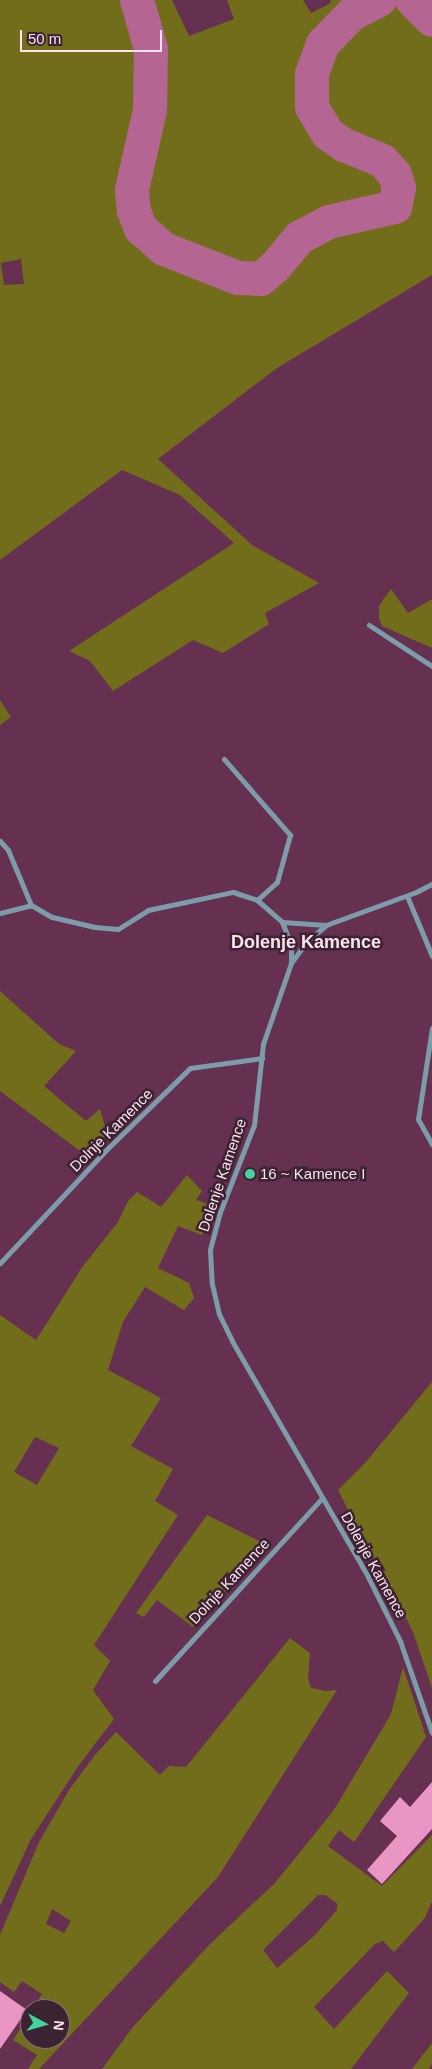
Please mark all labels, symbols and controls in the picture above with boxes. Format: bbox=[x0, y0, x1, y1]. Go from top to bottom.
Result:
scale bar bbox=[22, 20, 165, 52]
text: 50 m bbox=[28, 30, 61, 47]
district label: Dolenje Kamence bbox=[231, 931, 381, 953]
street label: Dolnje Kamence bbox=[66, 1085, 156, 1175]
street label: Dolenje Kamence bbox=[194, 1116, 250, 1234]
place label: 16 ~ Kamence I bbox=[260, 1165, 365, 1183]
marker: 16 ~ Kamence I bbox=[244, 1168, 256, 1180]
street label: Dolenje Kamence bbox=[337, 1509, 411, 1621]
street label: Dolnje Kamence bbox=[185, 1535, 273, 1627]
north arrow bbox=[20, 1999, 70, 2049]
text: N bbox=[50, 2020, 67, 2031]

